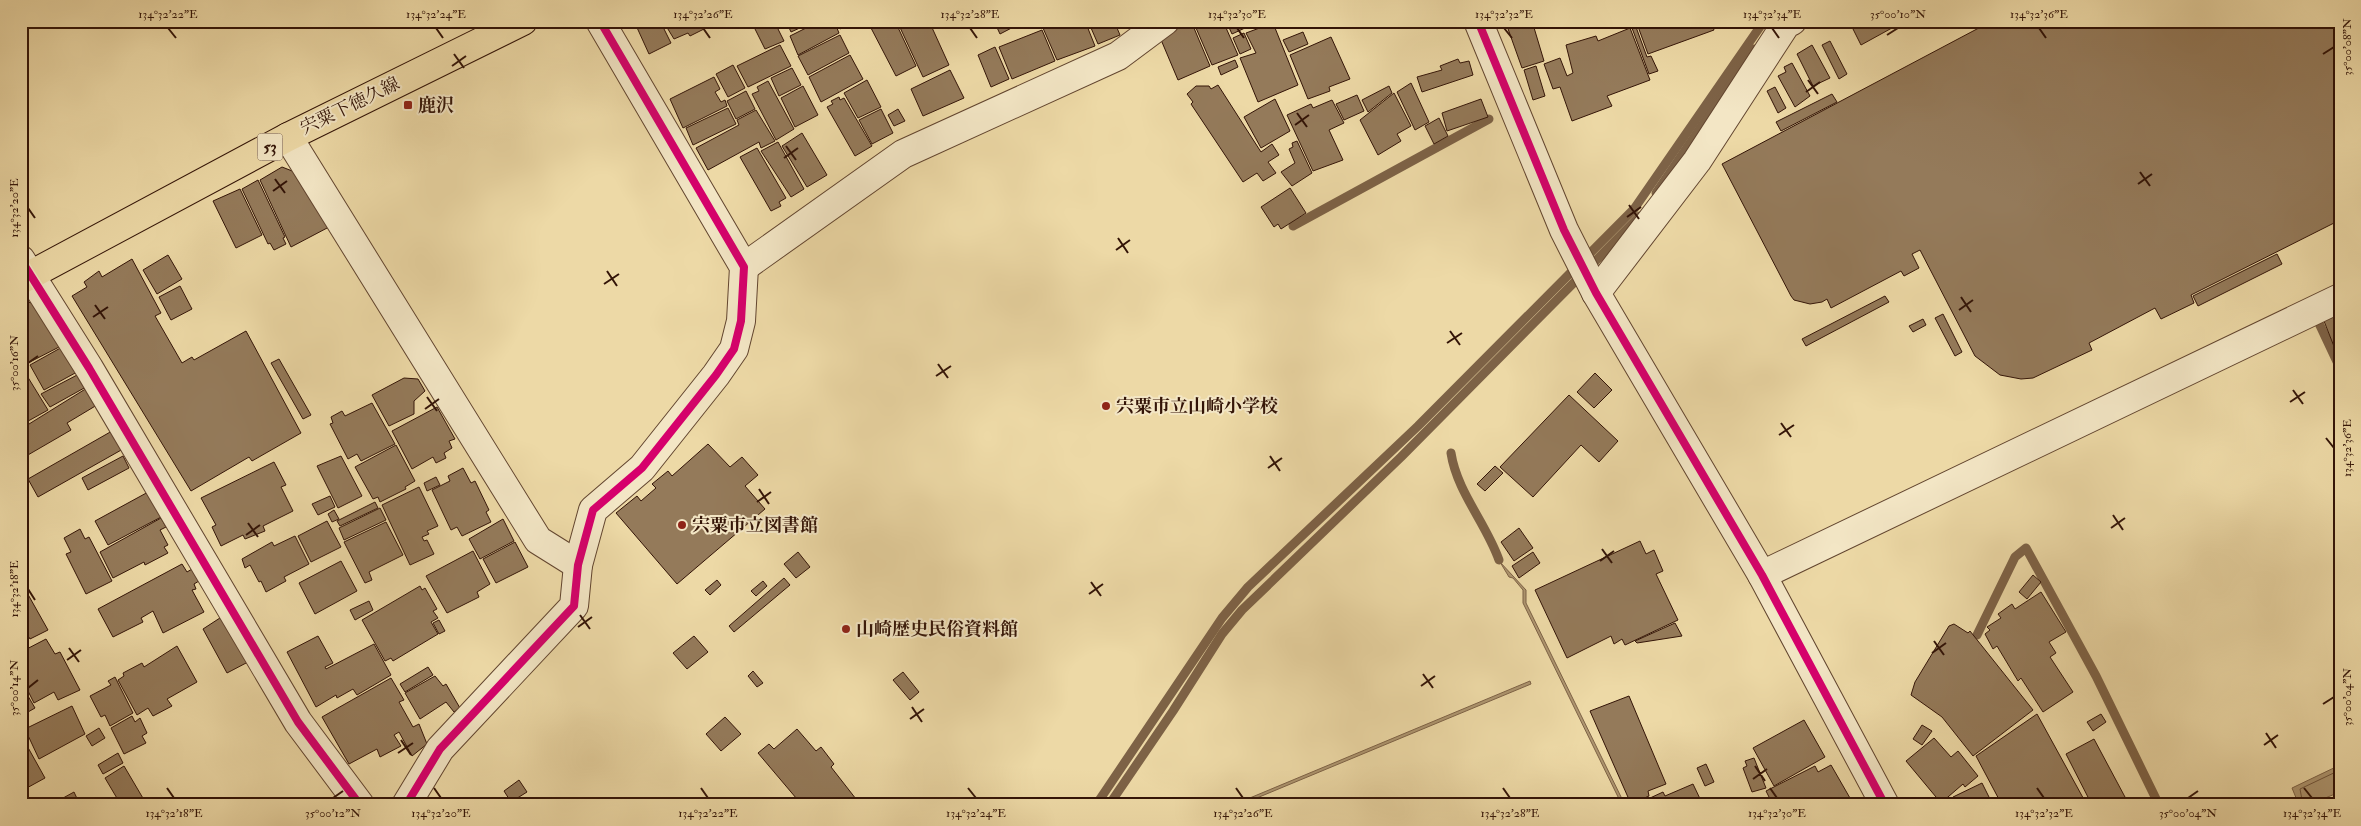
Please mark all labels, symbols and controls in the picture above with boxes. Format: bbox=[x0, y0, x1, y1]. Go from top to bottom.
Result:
text: 134°32'22"E bbox=[138, 7, 198, 22]
text: 134°32'24"E bbox=[406, 7, 466, 22]
text: 134°32'26"E bbox=[673, 7, 733, 22]
text: 134°32'28"E bbox=[941, 7, 1000, 22]
text: 134°32'30"E bbox=[1208, 7, 1266, 22]
text: 134°32'32"E bbox=[1475, 7, 1533, 22]
text: 134°32'34"E bbox=[1743, 7, 1801, 22]
text: 35°00'10"N bbox=[1870, 7, 1926, 22]
text: 134°32'36"E bbox=[2010, 7, 2068, 22]
text: 35°00'08"N bbox=[2340, 18, 2355, 76]
street label: 宍粟下徳久線 bbox=[296, 72, 404, 140]
place label: 鹿沢 bbox=[418, 94, 454, 117]
marker: 鹿沢 bbox=[402, 99, 414, 111]
road number: 53 bbox=[258, 134, 282, 160]
text: 134°32'20"E bbox=[7, 178, 22, 238]
text: 35°00'16"N bbox=[7, 335, 22, 391]
place label: 宍粟市立山崎小学校 bbox=[1116, 395, 1278, 418]
marker: 宍粟市立山崎小学校 bbox=[1100, 400, 1112, 412]
text: 134°32'36"E bbox=[2340, 419, 2355, 477]
place label: 宍粟市立図書館 bbox=[692, 514, 818, 537]
marker: 宍粟市立図書館 bbox=[676, 519, 688, 531]
text: 134°32'18"E bbox=[7, 560, 22, 618]
place label: 山崎歴史民俗資料館 bbox=[856, 618, 1018, 641]
marker: 山崎歴史民俗資料館 bbox=[840, 623, 852, 635]
text: 35°00'14"N bbox=[7, 660, 22, 716]
text: 35°00'04"N bbox=[2340, 668, 2355, 726]
text: 134°32'18"E bbox=[145, 806, 203, 821]
text: 35°00'12"N bbox=[305, 806, 361, 821]
text: 134°32'20"E bbox=[411, 806, 471, 821]
text: 134°32'22"E bbox=[678, 806, 738, 821]
text: 134°32'24"E bbox=[946, 806, 1006, 821]
text: 134°32'26"E bbox=[1213, 806, 1273, 821]
text: 134°32'28"E bbox=[1481, 806, 1540, 821]
text: 134°32'30"E bbox=[1748, 806, 1806, 821]
text: 134°32'32"E bbox=[2015, 806, 2073, 821]
text: 35°00'04"N bbox=[2159, 806, 2217, 821]
text: 134°32'34"E bbox=[2283, 806, 2341, 821]

